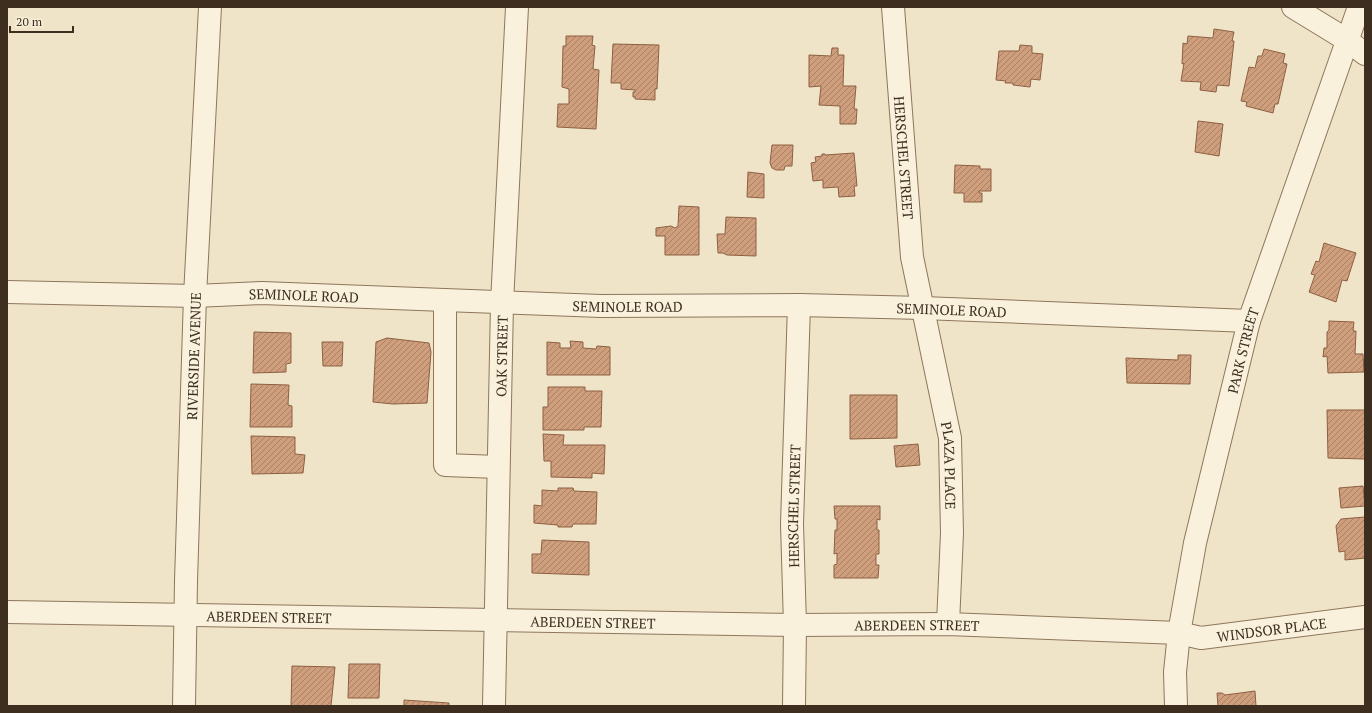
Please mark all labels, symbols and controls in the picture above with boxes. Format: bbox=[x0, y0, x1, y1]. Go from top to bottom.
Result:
scale bar bbox=[10, 8, 73, 34]
text: 20 m bbox=[16, 14, 43, 29]
street label: HERSCHEL STREET bbox=[890, 95, 919, 220]
street label: SEMINOLE ROAD bbox=[248, 283, 359, 306]
street label: RIVERSIDE AVENUE bbox=[182, 292, 205, 420]
street label: SEMINOLE ROAD bbox=[572, 295, 683, 316]
street label: SEMINOLE ROAD bbox=[896, 298, 1007, 321]
street label: PARK STREET bbox=[1222, 304, 1263, 395]
street label: OAK STREET bbox=[491, 315, 511, 397]
street label: PLAZA PLACE bbox=[937, 420, 961, 510]
street label: HERSCHEL STREET bbox=[783, 444, 804, 568]
street label: ABERDEEN STREET bbox=[206, 606, 332, 627]
street label: ABERDEEN STREET bbox=[530, 611, 656, 632]
street label: WINDSOR PLACE bbox=[1216, 613, 1328, 645]
street label: ABERDEEN STREET bbox=[854, 614, 980, 635]

